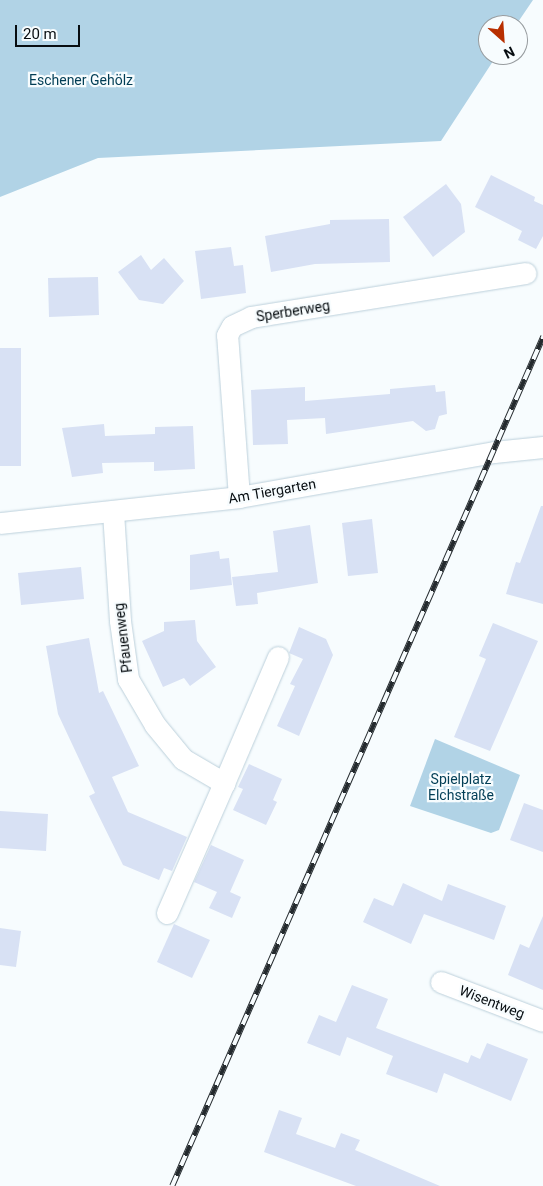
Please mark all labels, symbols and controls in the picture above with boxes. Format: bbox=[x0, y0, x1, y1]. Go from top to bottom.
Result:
scale bar bbox=[18, 15, 82, 47]
north arrow bbox=[478, 15, 528, 65]
text: 20 m bbox=[23, 25, 57, 43]
text: N bbox=[501, 43, 517, 62]
park label: Eschener Gehölz bbox=[29, 72, 133, 88]
street label: Sperberweg bbox=[255, 297, 331, 325]
street label: Am Tiergarten bbox=[227, 475, 317, 507]
street label: Pfauenweg bbox=[110, 602, 136, 674]
park label: Spielplatz Elchstraße bbox=[428, 771, 494, 804]
street label: Wisentweg bbox=[457, 982, 527, 1022]

